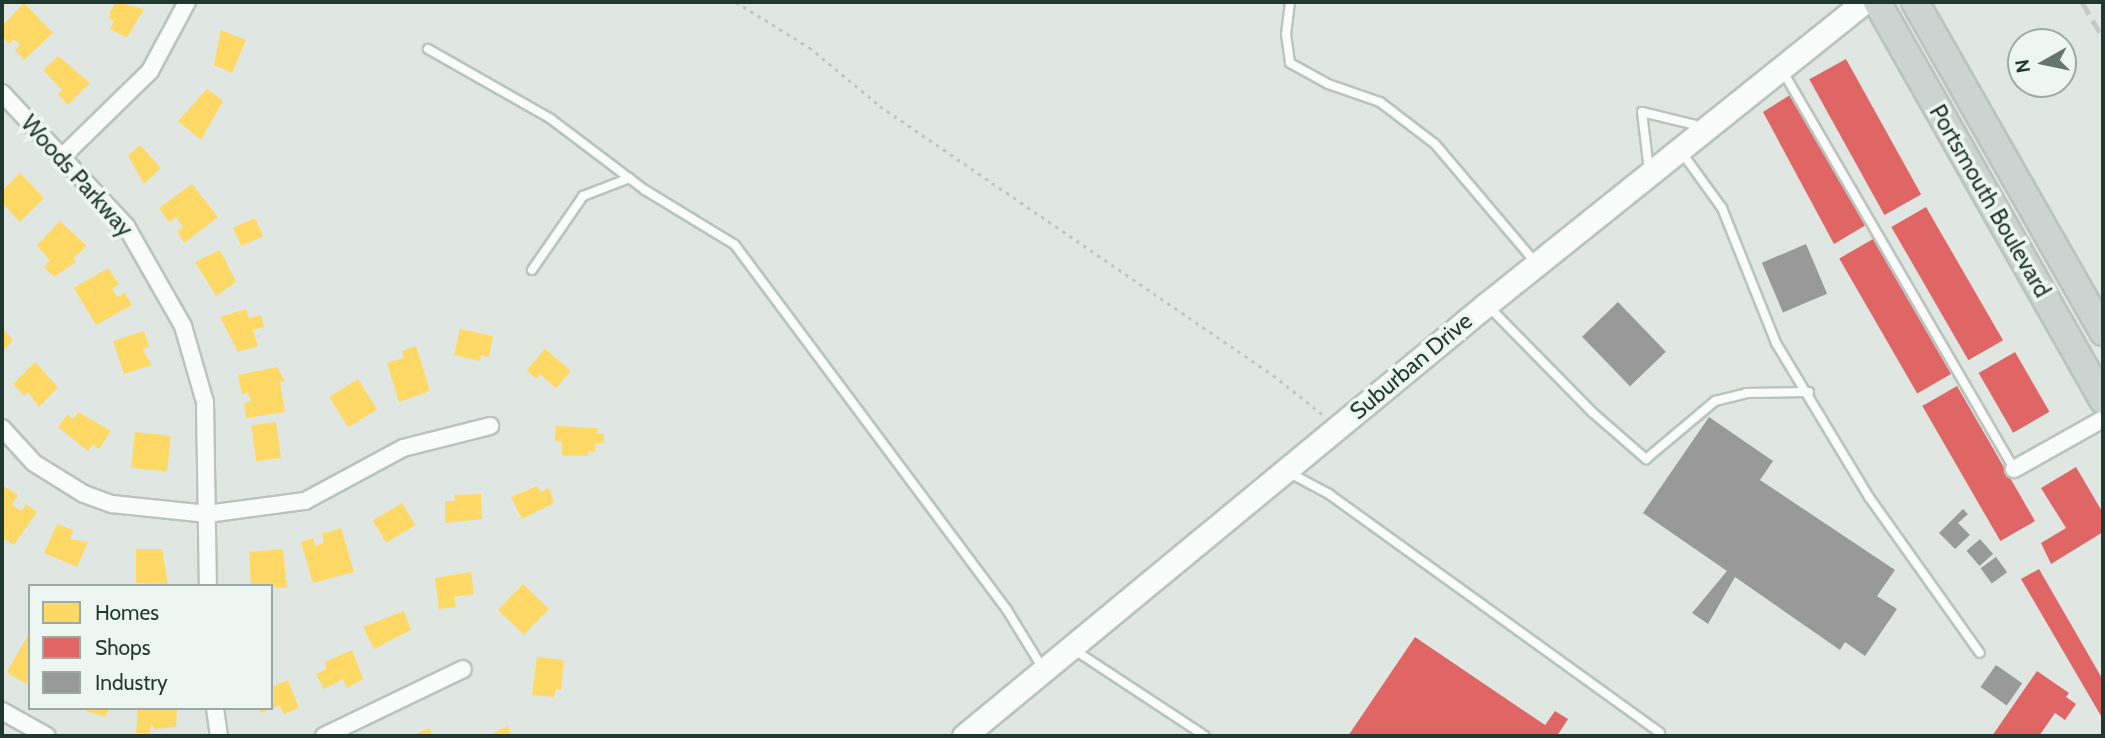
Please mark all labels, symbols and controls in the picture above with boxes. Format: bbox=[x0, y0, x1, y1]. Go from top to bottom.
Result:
north arrow bbox=[2007, 28, 2077, 98]
text: N bbox=[2010, 58, 2035, 74]
street label: Portsmouth Boulevard bbox=[1924, 100, 2056, 302]
street label: Woods Parkway bbox=[15, 110, 139, 242]
street label: Suburban Drive bbox=[1344, 307, 1478, 425]
legend bbox=[28, 584, 273, 710]
text: Homes bbox=[95, 600, 159, 625]
text: Shops bbox=[95, 635, 150, 660]
text: Industry bbox=[95, 670, 168, 695]

